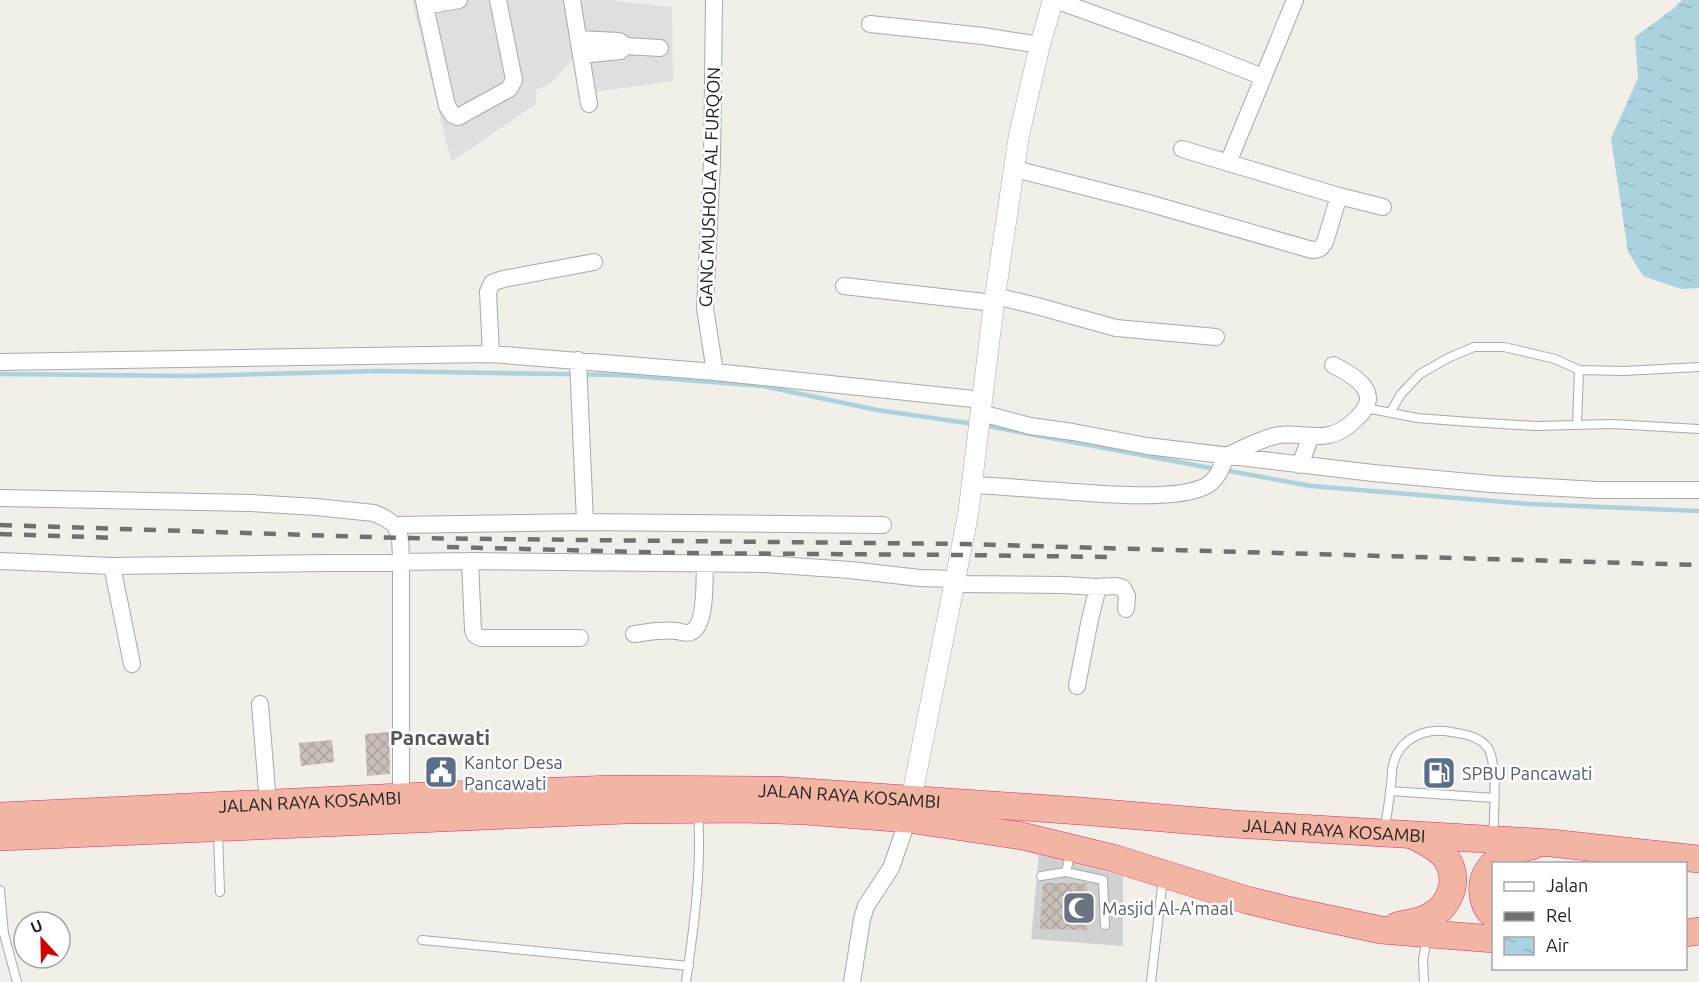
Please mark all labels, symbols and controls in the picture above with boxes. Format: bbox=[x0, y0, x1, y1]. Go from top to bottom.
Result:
street label: GANG MUSHOLA AL FURQON bbox=[695, 66, 724, 308]
district label: Pancawati bbox=[390, 725, 490, 749]
place label: Kantor Desa Pancawati bbox=[464, 752, 563, 793]
public building icon: Kantor Desa Pancawati bbox=[423, 754, 459, 790]
fuel station icon: SPBU Pancawati bbox=[1421, 755, 1457, 791]
place label: SPBU Pancawati bbox=[1462, 763, 1592, 783]
street label: JALAN RAYA KOSAMBI bbox=[758, 780, 941, 811]
street label: JALAN RAYA KOSAMBI bbox=[218, 787, 402, 816]
street label: JALAN RAYA KOSAMBI bbox=[1242, 815, 1426, 845]
legend bbox=[1492, 862, 1687, 970]
text: Jalan bbox=[1546, 875, 1588, 895]
mosque icon: Masjid Al-A'maal bbox=[1061, 890, 1097, 926]
place label: Masjid Al-A'maal bbox=[1102, 898, 1234, 918]
text: Rel bbox=[1546, 905, 1572, 925]
north arrow bbox=[12, 910, 72, 970]
text: U bbox=[28, 916, 45, 937]
text: Air bbox=[1546, 935, 1569, 955]

